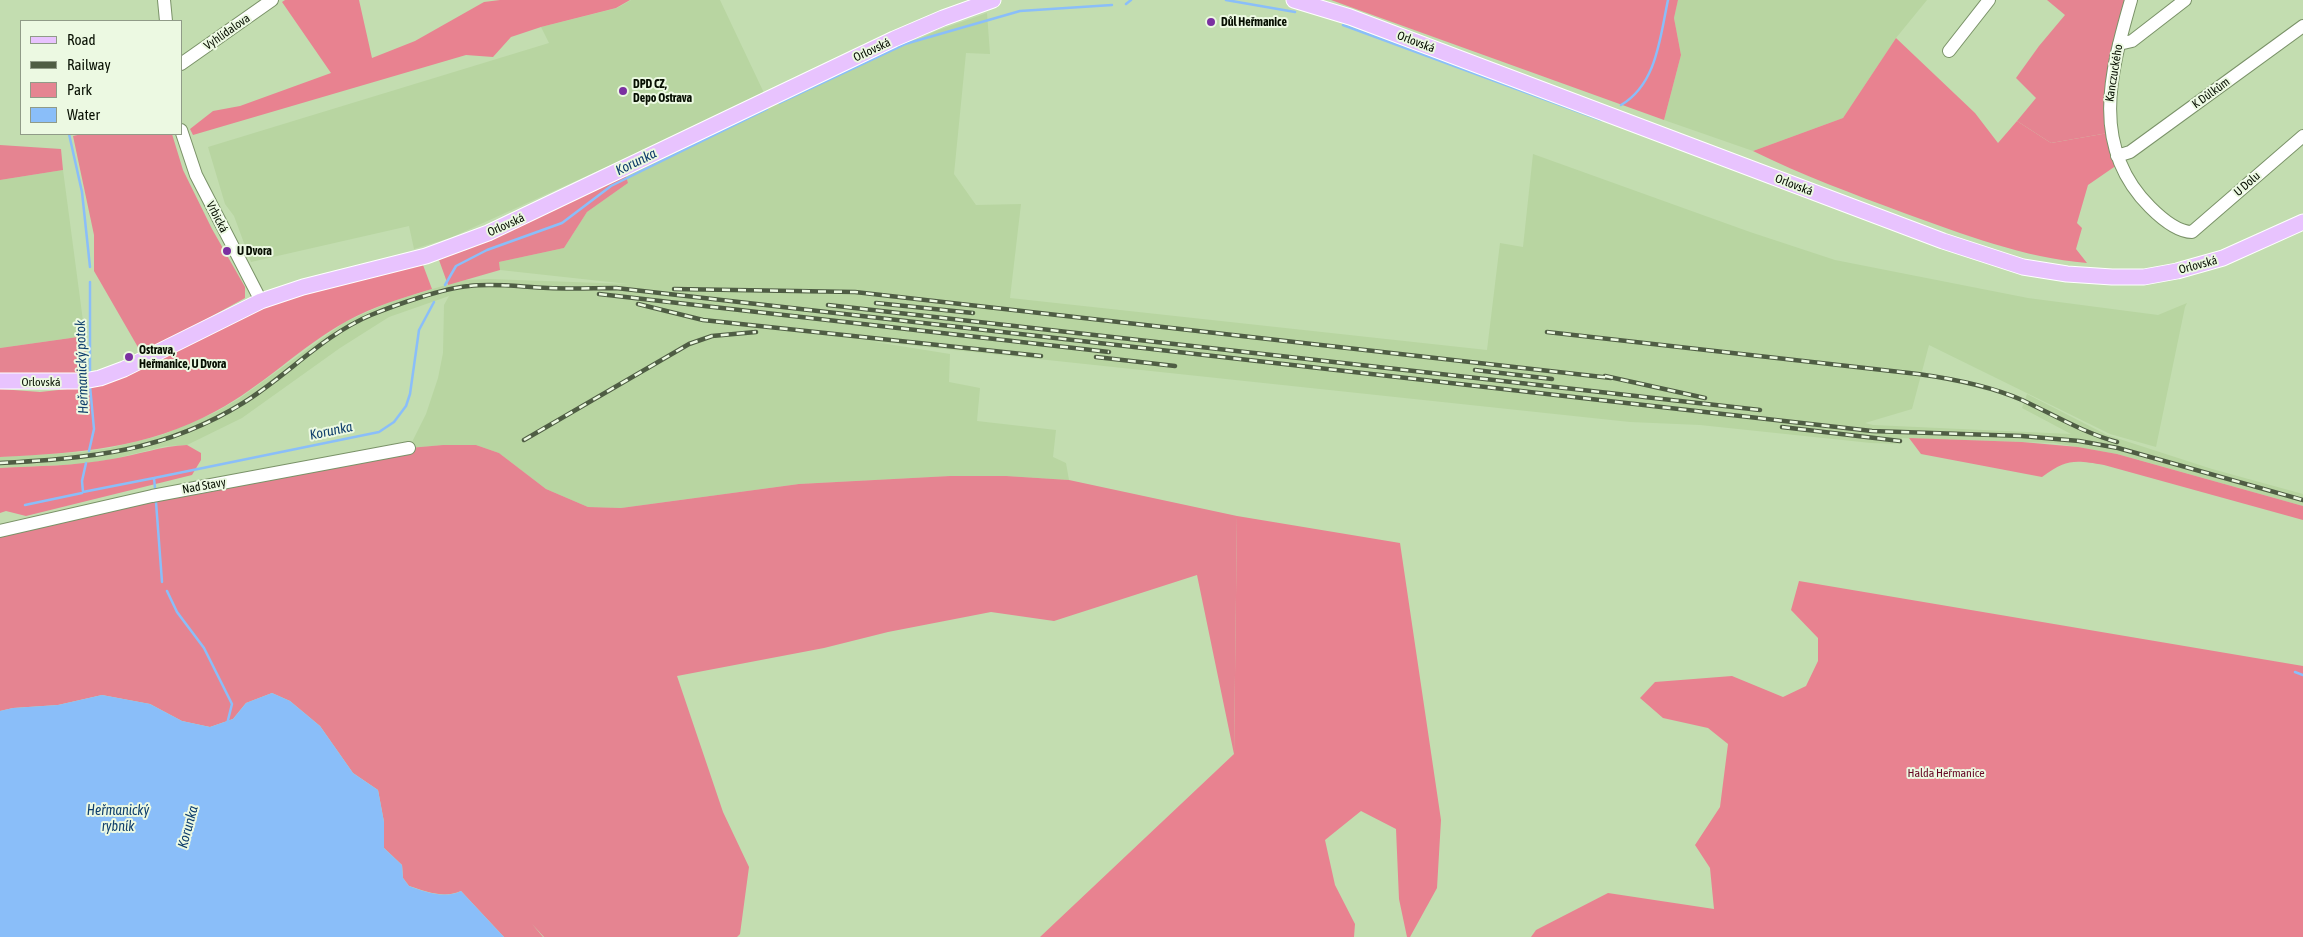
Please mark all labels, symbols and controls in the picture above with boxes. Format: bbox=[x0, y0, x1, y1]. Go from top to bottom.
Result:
street label: Vyhlídalova bbox=[201, 11, 253, 53]
place label: Důl Heřmanice bbox=[1221, 15, 1287, 29]
marker: Důl Heřmanice bbox=[1205, 16, 1217, 28]
legend bbox=[20, 20, 182, 135]
street label: Orlovská bbox=[1395, 28, 1437, 56]
text: Road bbox=[67, 31, 96, 48]
street label: Orlovská bbox=[851, 35, 893, 65]
street label: Kanczuckého bbox=[2102, 43, 2126, 103]
text: Railway bbox=[67, 56, 111, 73]
street label: K Důlkům bbox=[2189, 75, 2233, 111]
place label: DPD CZ, Depo Ostrava bbox=[633, 77, 692, 105]
text: Park bbox=[67, 81, 92, 98]
marker: DPD CZ, Depo Ostrava bbox=[617, 85, 629, 97]
text: Water bbox=[67, 106, 100, 123]
water label: Korunka bbox=[613, 145, 659, 179]
street label: U Dolu bbox=[2231, 169, 2263, 199]
street label: Orlovská bbox=[1773, 171, 1815, 199]
street label: Vrbická bbox=[203, 199, 231, 235]
street label: Orlovská bbox=[485, 210, 527, 240]
place label: U Dvora bbox=[237, 244, 272, 258]
marker: U Dvora bbox=[221, 245, 233, 257]
street label: Orlovská bbox=[2177, 253, 2219, 277]
water label: Heřmanický potok bbox=[72, 320, 92, 414]
place label: Ostrava, Heřmanice, U Dvora bbox=[139, 343, 226, 371]
marker: Ostrava, Heřmanice, U Dvora bbox=[123, 351, 135, 363]
street label: Orlovská bbox=[21, 375, 61, 389]
water label: Korunka bbox=[308, 418, 354, 444]
street label: Nad Stavy bbox=[181, 475, 227, 497]
park label: Halda Heřmanice bbox=[1907, 766, 1985, 780]
water label: Heřmanický rybník bbox=[87, 803, 149, 836]
water label: Korunka bbox=[174, 804, 202, 850]

